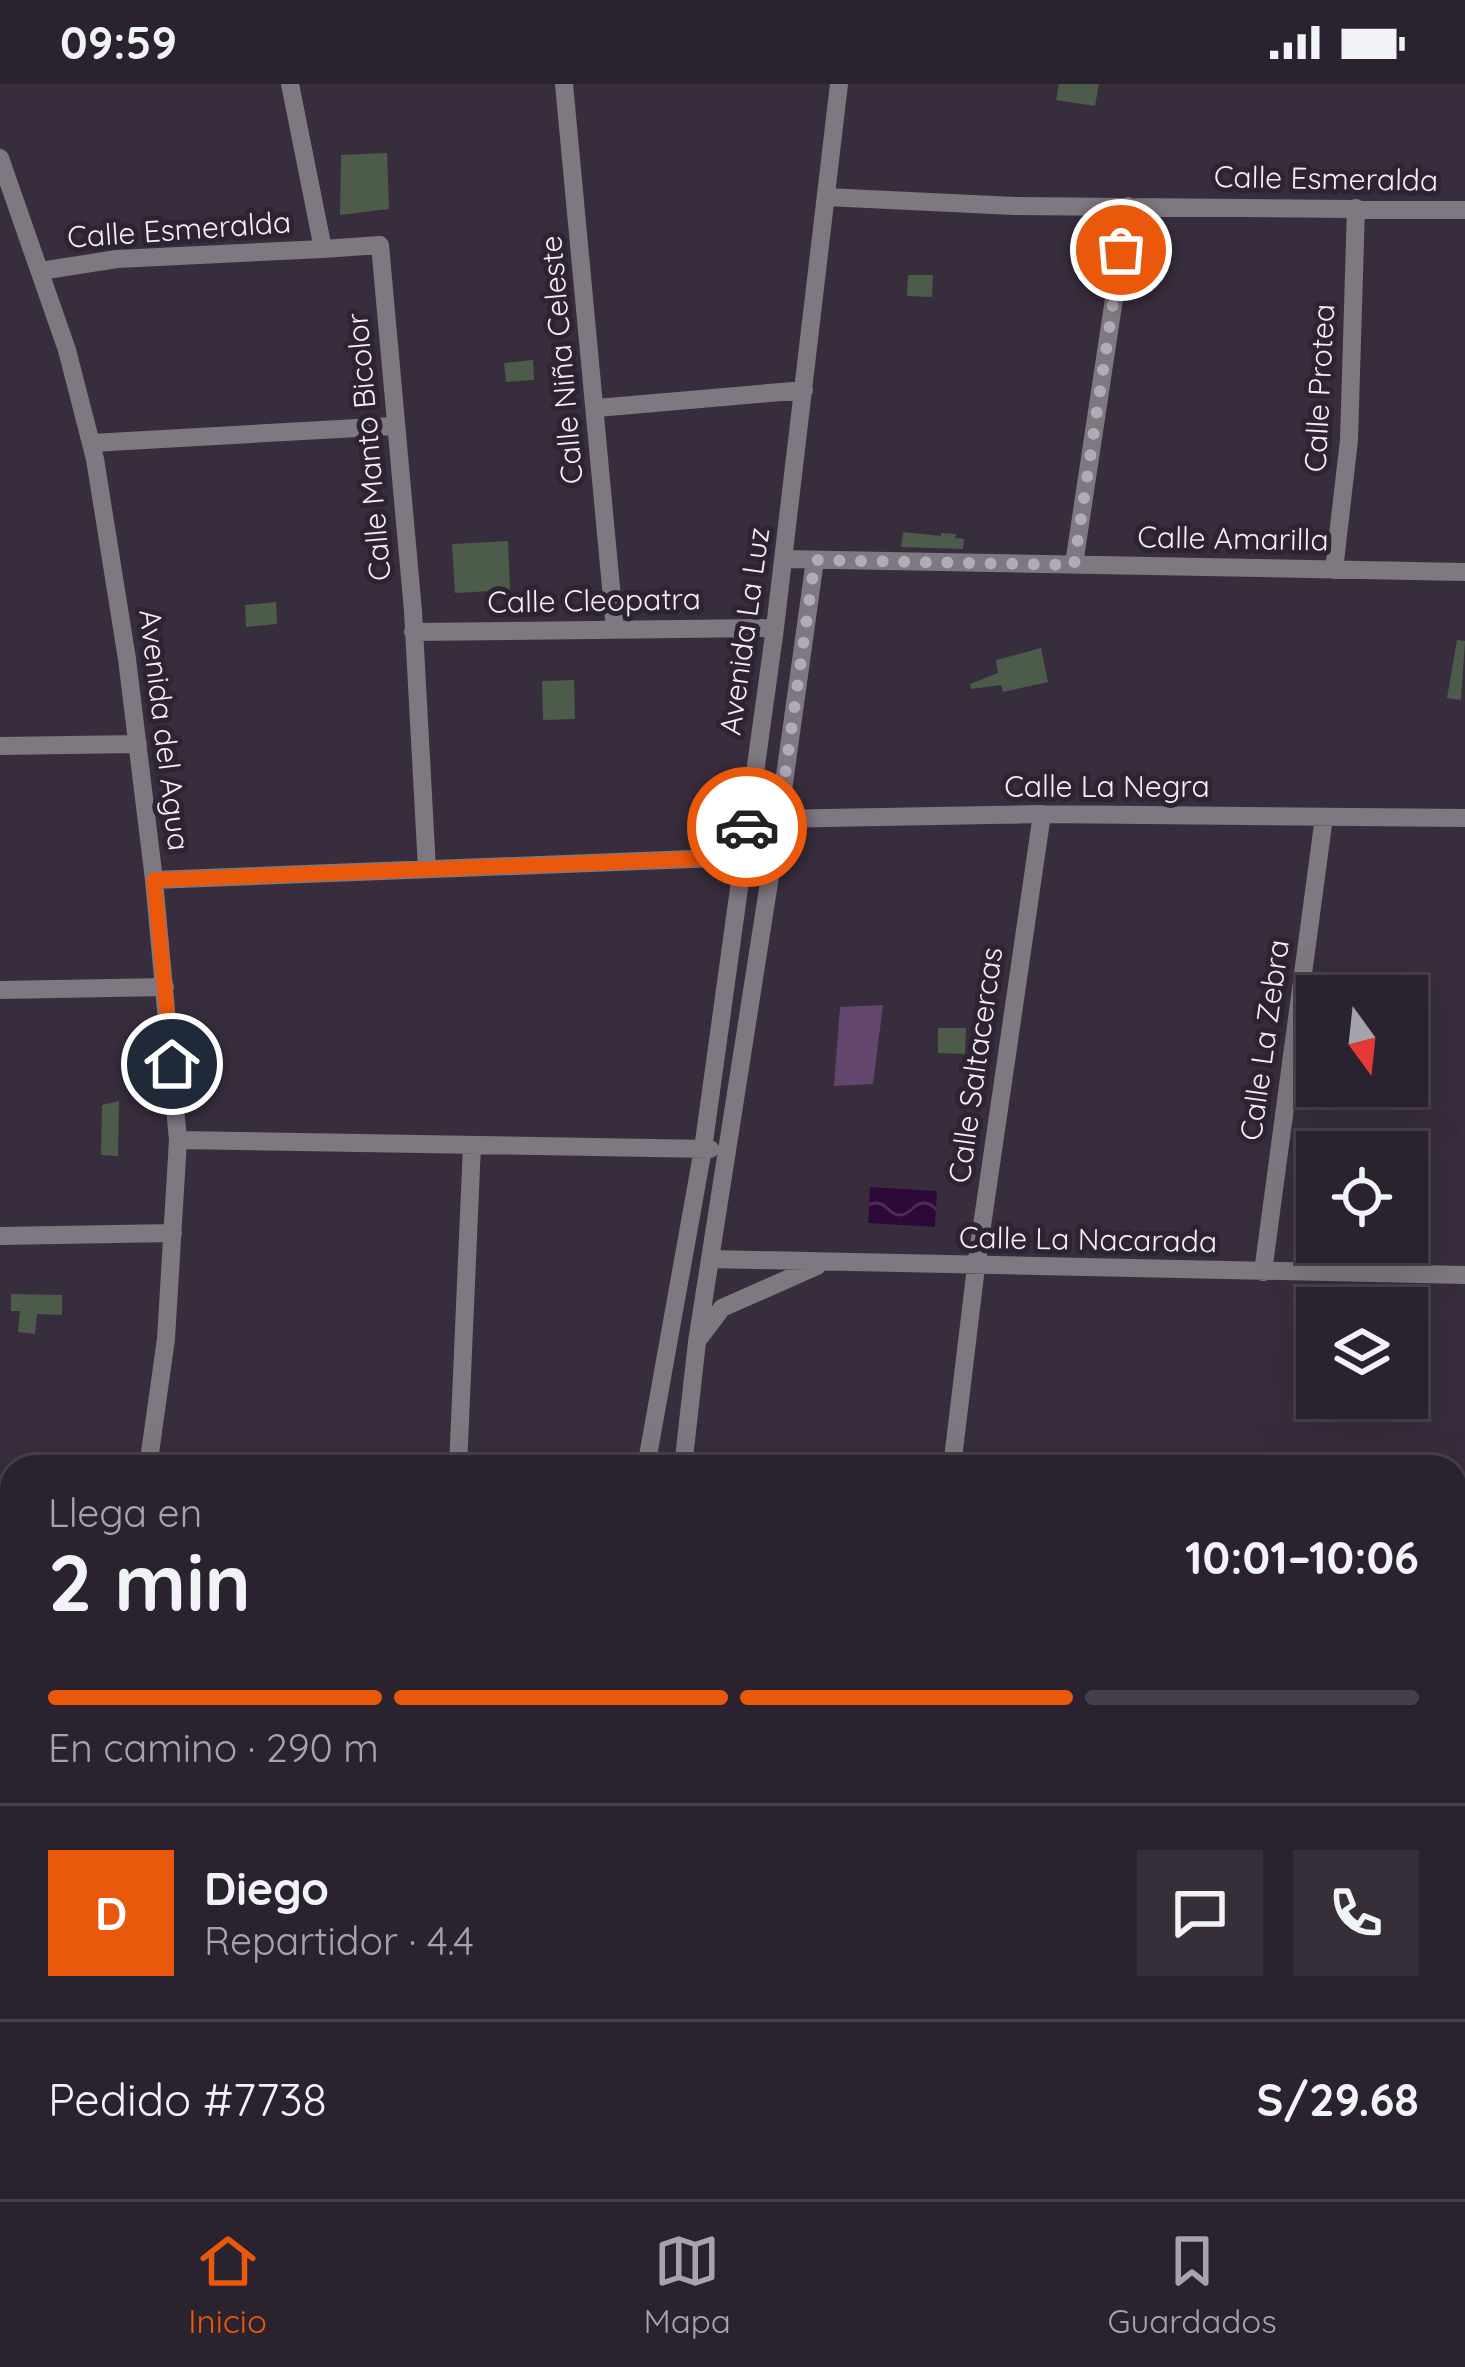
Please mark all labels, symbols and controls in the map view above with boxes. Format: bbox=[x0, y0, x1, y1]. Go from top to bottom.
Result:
text: 09:59 bbox=[60, 14, 177, 70]
street label: Calle Esmeralda bbox=[1214, 157, 1438, 199]
pin bbox=[1070, 199, 1172, 301]
street label: Calle Esmeralda bbox=[66, 202, 292, 256]
icon: bag bbox=[1088, 217, 1154, 283]
street label: Calle Niña Celeste bbox=[531, 234, 591, 486]
street label: Calle Protea bbox=[1296, 303, 1342, 473]
street label: Calle Manto Bicolor bbox=[337, 311, 399, 583]
street label: Calle Amarilla bbox=[1137, 517, 1329, 559]
street label: Avenida La Luz bbox=[711, 525, 777, 737]
street label: Calle Cleopatra bbox=[487, 579, 701, 621]
street label: Avenida del Agua bbox=[131, 607, 199, 853]
courier bbox=[687, 767, 807, 887]
street label: Calle La Negra bbox=[1004, 767, 1210, 805]
icon: car bbox=[714, 794, 780, 860]
street label: Calle La Zebra bbox=[1231, 937, 1297, 1143]
street label: Calle Saltacercas bbox=[940, 945, 1010, 1185]
north arrow bbox=[1296, 975, 1428, 1107]
map controls bbox=[1296, 975, 1428, 1419]
pin bbox=[121, 1013, 223, 1115]
icon: home bbox=[139, 1031, 205, 1097]
button: locate bbox=[1296, 1131, 1428, 1263]
street label: Calle La Nacarada bbox=[959, 1218, 1217, 1260]
button: layers bbox=[1296, 1287, 1428, 1419]
text: Llega en bbox=[48, 1488, 202, 1537]
text: 10:01–10:06 bbox=[1185, 1529, 1419, 1585]
text: 2 min bbox=[48, 1533, 251, 1631]
text: En camino · 290 m bbox=[48, 1723, 379, 1772]
button: chat bbox=[1137, 1850, 1263, 1976]
button: phone bbox=[1293, 1850, 1419, 1976]
text: Diego bbox=[204, 1860, 329, 1916]
text: D bbox=[95, 1885, 127, 1941]
text: Repartidor · 4.4 bbox=[204, 1916, 474, 1965]
text: Pedido #7738 bbox=[48, 2071, 327, 2127]
text: S/29.68 bbox=[1256, 2071, 1419, 2127]
tab: Inicio bbox=[188, 2228, 267, 2341]
tab: Mapa bbox=[644, 2228, 731, 2341]
tab: Guardados bbox=[1108, 2228, 1277, 2341]

